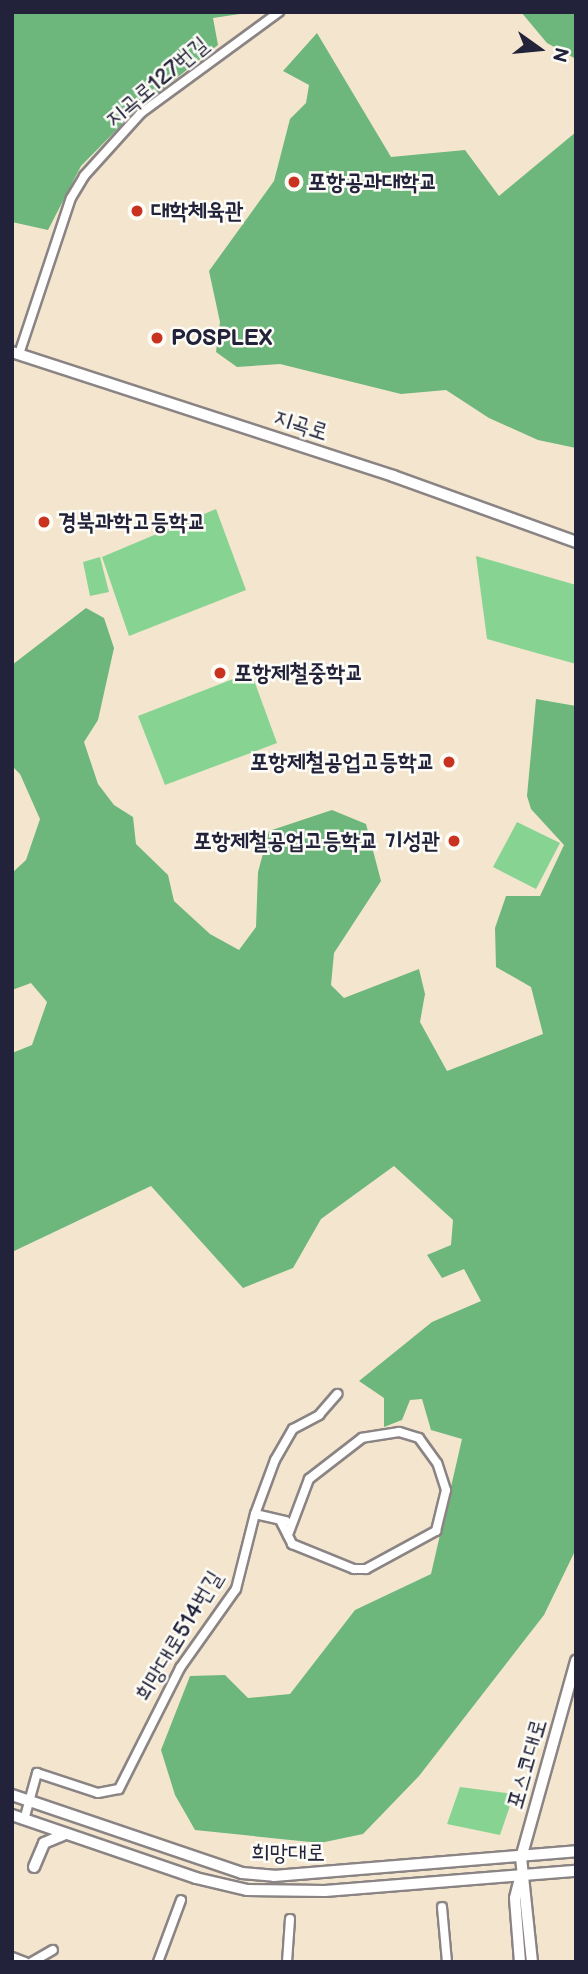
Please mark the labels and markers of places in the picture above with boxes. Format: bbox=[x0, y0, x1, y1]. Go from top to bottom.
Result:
place label: 포항공과대학교 bbox=[308, 168, 438, 196]
marker: 포항공과대학교 bbox=[286, 174, 302, 190]
place label: 대학체육관 bbox=[151, 197, 244, 225]
marker: 대학체육관 bbox=[129, 203, 145, 219]
place label: POSPLEX bbox=[171, 324, 272, 352]
marker: POSPLEX bbox=[149, 330, 165, 346]
place label: 경북과학고등학교 bbox=[58, 508, 206, 536]
marker: 경북과학고등학교 bbox=[36, 514, 52, 530]
place label: 포항제철중학교 bbox=[234, 659, 364, 687]
marker: 포항제철중학교 bbox=[212, 665, 228, 681]
place label: 포항제철공업고등학교 bbox=[250, 748, 435, 776]
marker: 포항제철공업고등학교 bbox=[441, 754, 457, 770]
place label: 포항제철공업고등학교 기성관 bbox=[193, 827, 440, 855]
marker: 포항제철공업고등학교 기성관 bbox=[446, 833, 462, 849]

